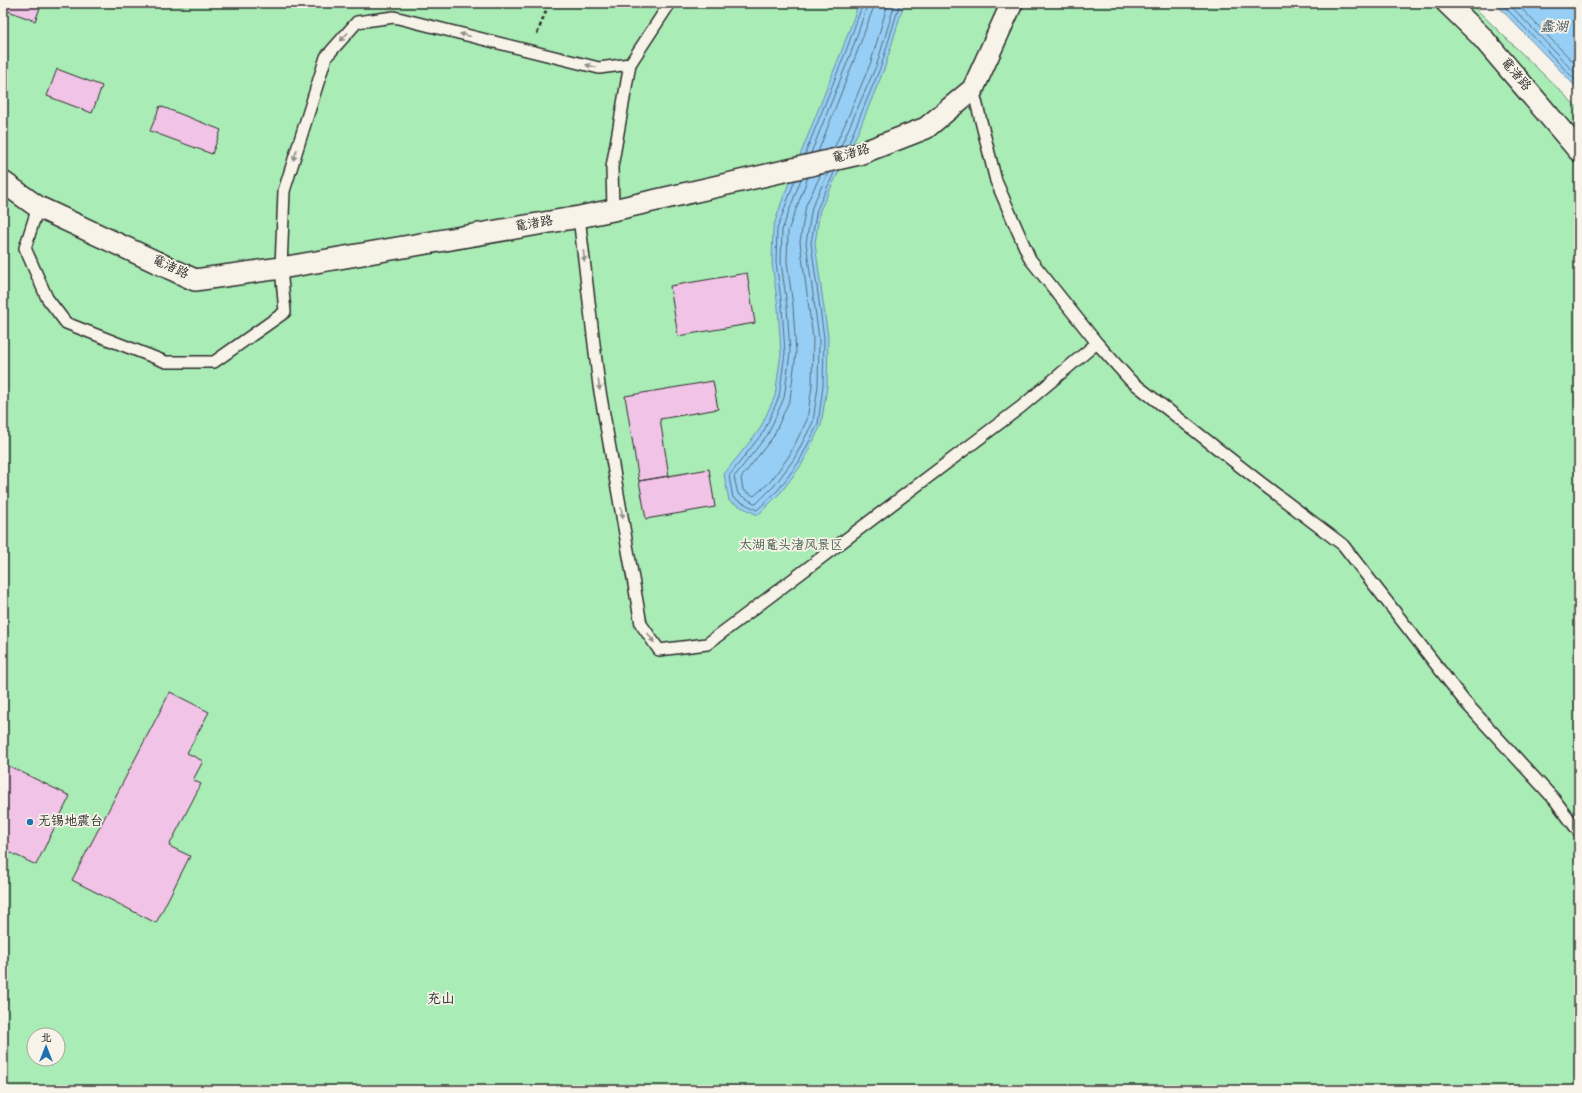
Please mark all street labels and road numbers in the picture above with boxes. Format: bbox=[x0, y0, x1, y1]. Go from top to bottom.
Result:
street label: 鼋渚路 bbox=[1497, 55, 1534, 95]
street label: 鼋渚路 bbox=[830, 141, 872, 168]
street label: 鼋渚路 bbox=[513, 213, 555, 236]
street label: 鼋渚路 bbox=[149, 252, 191, 283]

